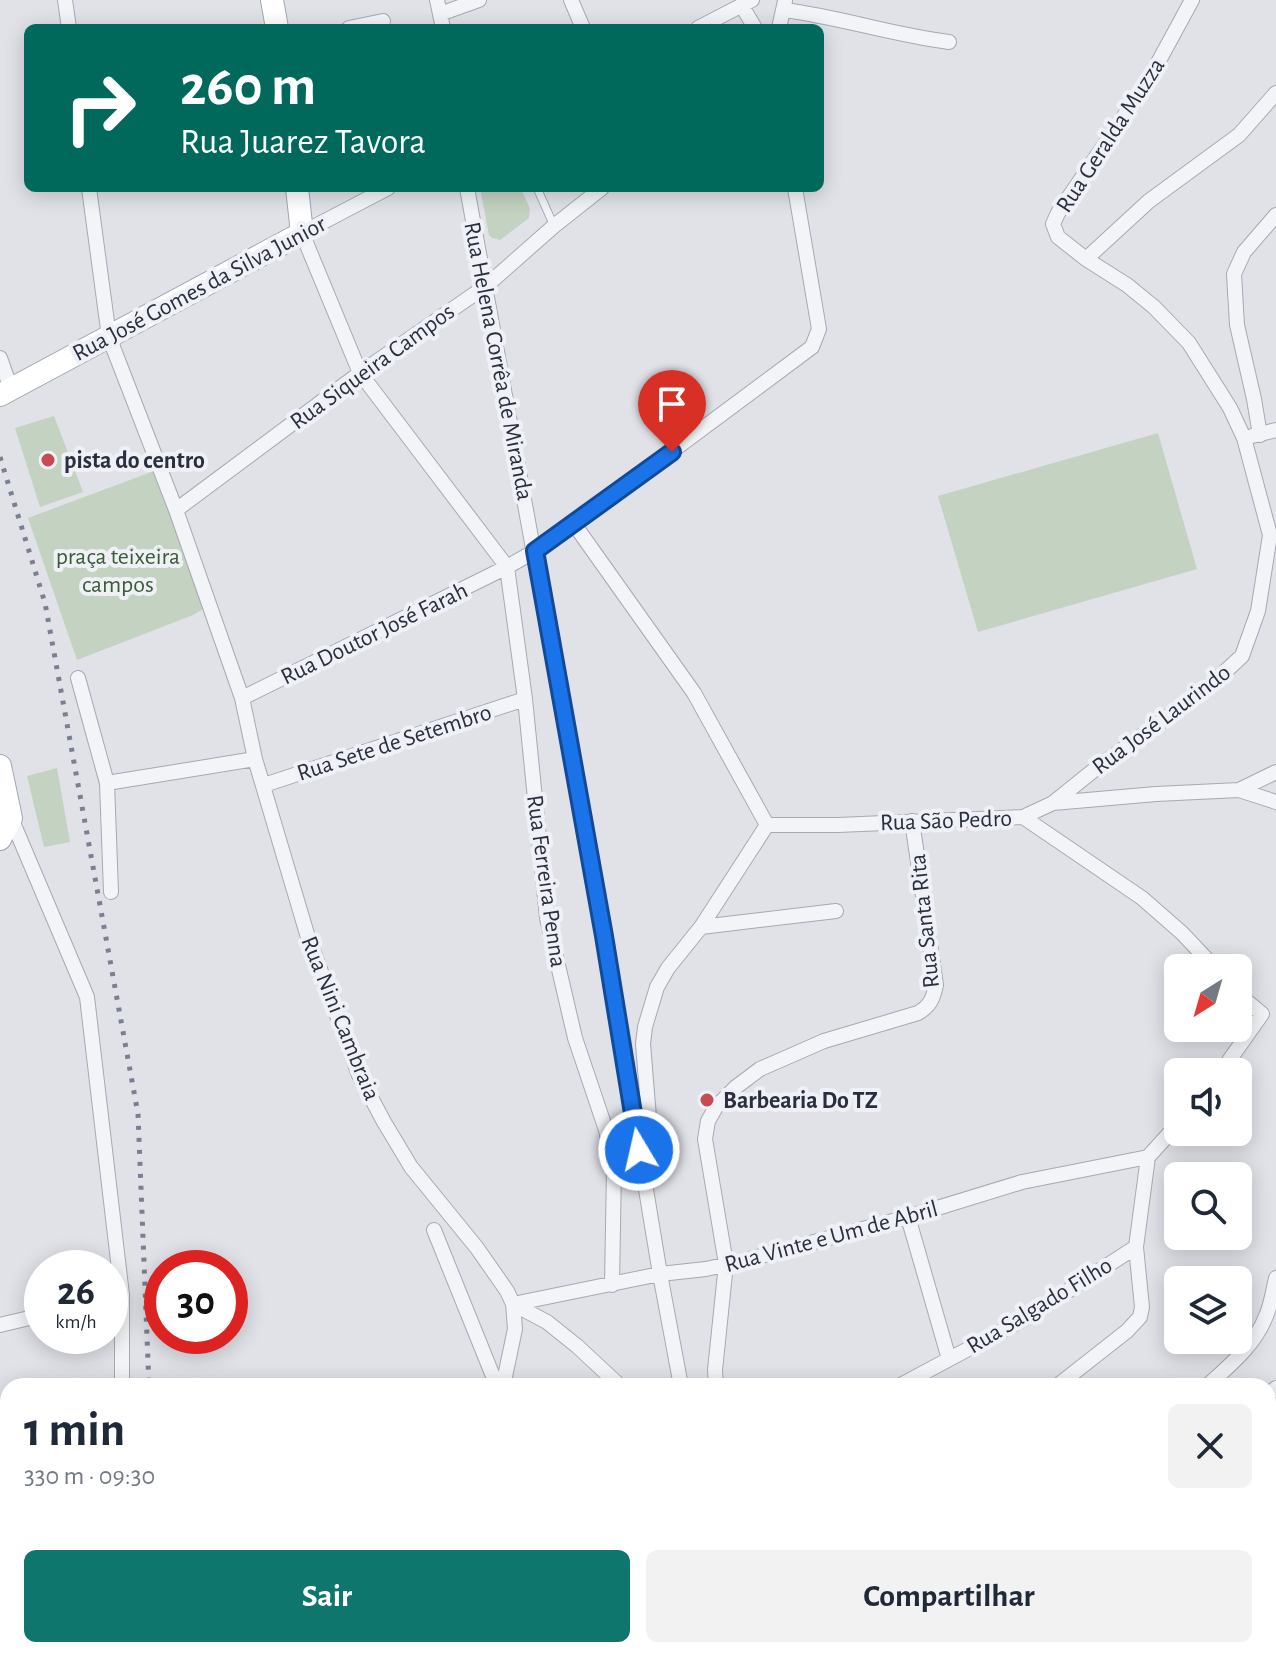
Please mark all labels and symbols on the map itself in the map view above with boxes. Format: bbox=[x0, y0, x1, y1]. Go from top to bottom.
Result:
street label: Rua Geralda Muzza bbox=[1052, 54, 1170, 217]
street label: Rua José Gomes da Silva Junior bbox=[69, 212, 330, 366]
street label: Rua Helena Corrêa de Miranda bbox=[459, 220, 537, 502]
street label: Rua Siqueira Campos bbox=[286, 299, 459, 434]
pin bbox=[638, 370, 706, 452]
place label: pista do centro bbox=[64, 449, 205, 473]
marker: pista do centro bbox=[39, 451, 57, 469]
park label: praça teixeira campos bbox=[56, 545, 180, 597]
street label: Rua Doutor José Farah bbox=[277, 578, 472, 690]
street label: Rua José Laurindo bbox=[1088, 660, 1235, 779]
street label: Rua Sete de Setembro bbox=[294, 700, 495, 786]
street label: Rua Ferreira Penna bbox=[522, 793, 570, 969]
street label: Rua São Pedro bbox=[880, 807, 1013, 835]
street label: Rua Santa Rita bbox=[906, 853, 944, 989]
street label: Rua Nini Cambraia bbox=[296, 933, 384, 1104]
north arrow bbox=[1164, 954, 1252, 1042]
place label: Barbearia Do TZ bbox=[723, 1089, 878, 1113]
marker: Barbearia Do TZ bbox=[698, 1091, 716, 1109]
position arrow bbox=[597, 1108, 681, 1192]
street label: Rua Vinte e Um de Abril bbox=[722, 1197, 941, 1277]
speed limit sign: 30 bbox=[144, 1250, 248, 1354]
street label: Rua Salgado Filho bbox=[963, 1253, 1116, 1359]

